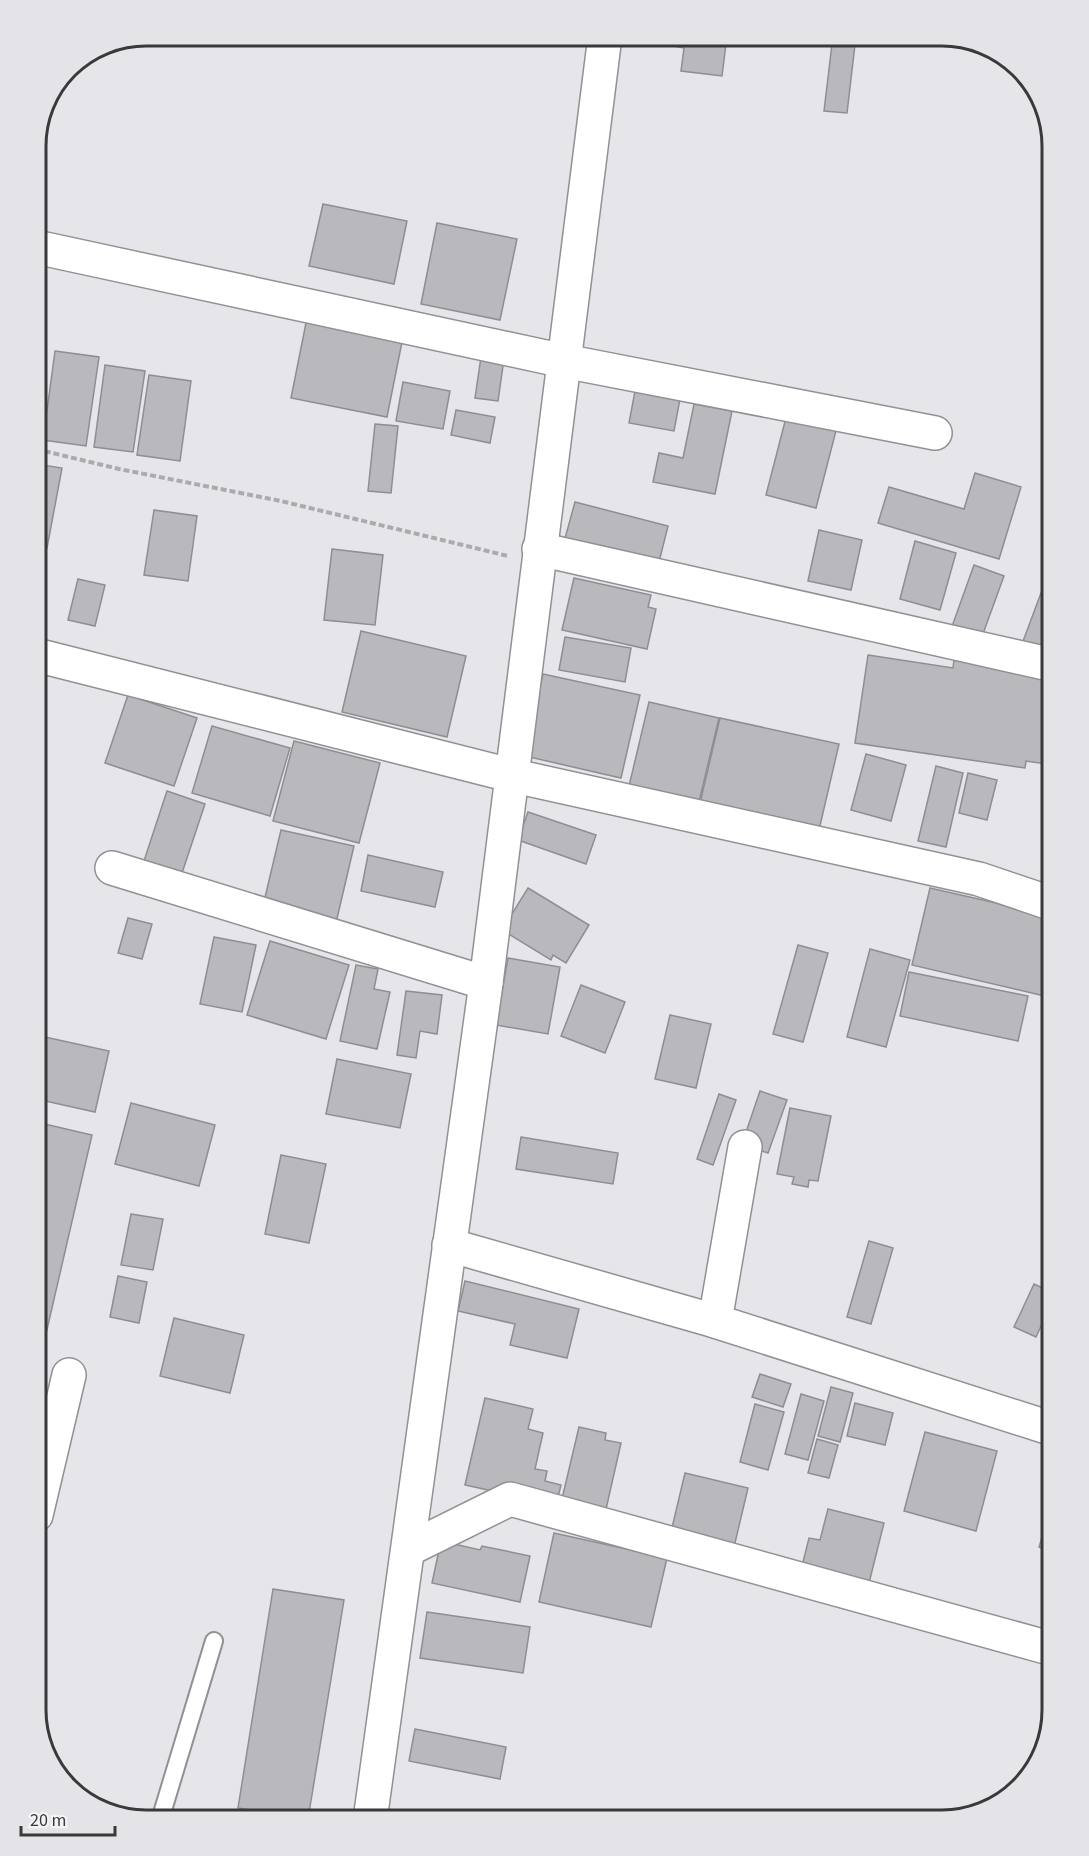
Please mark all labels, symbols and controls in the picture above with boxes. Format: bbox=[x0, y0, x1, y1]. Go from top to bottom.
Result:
scale bar bbox=[21, 1799, 116, 1837]
text: 20 m bbox=[30, 1808, 66, 1833]

